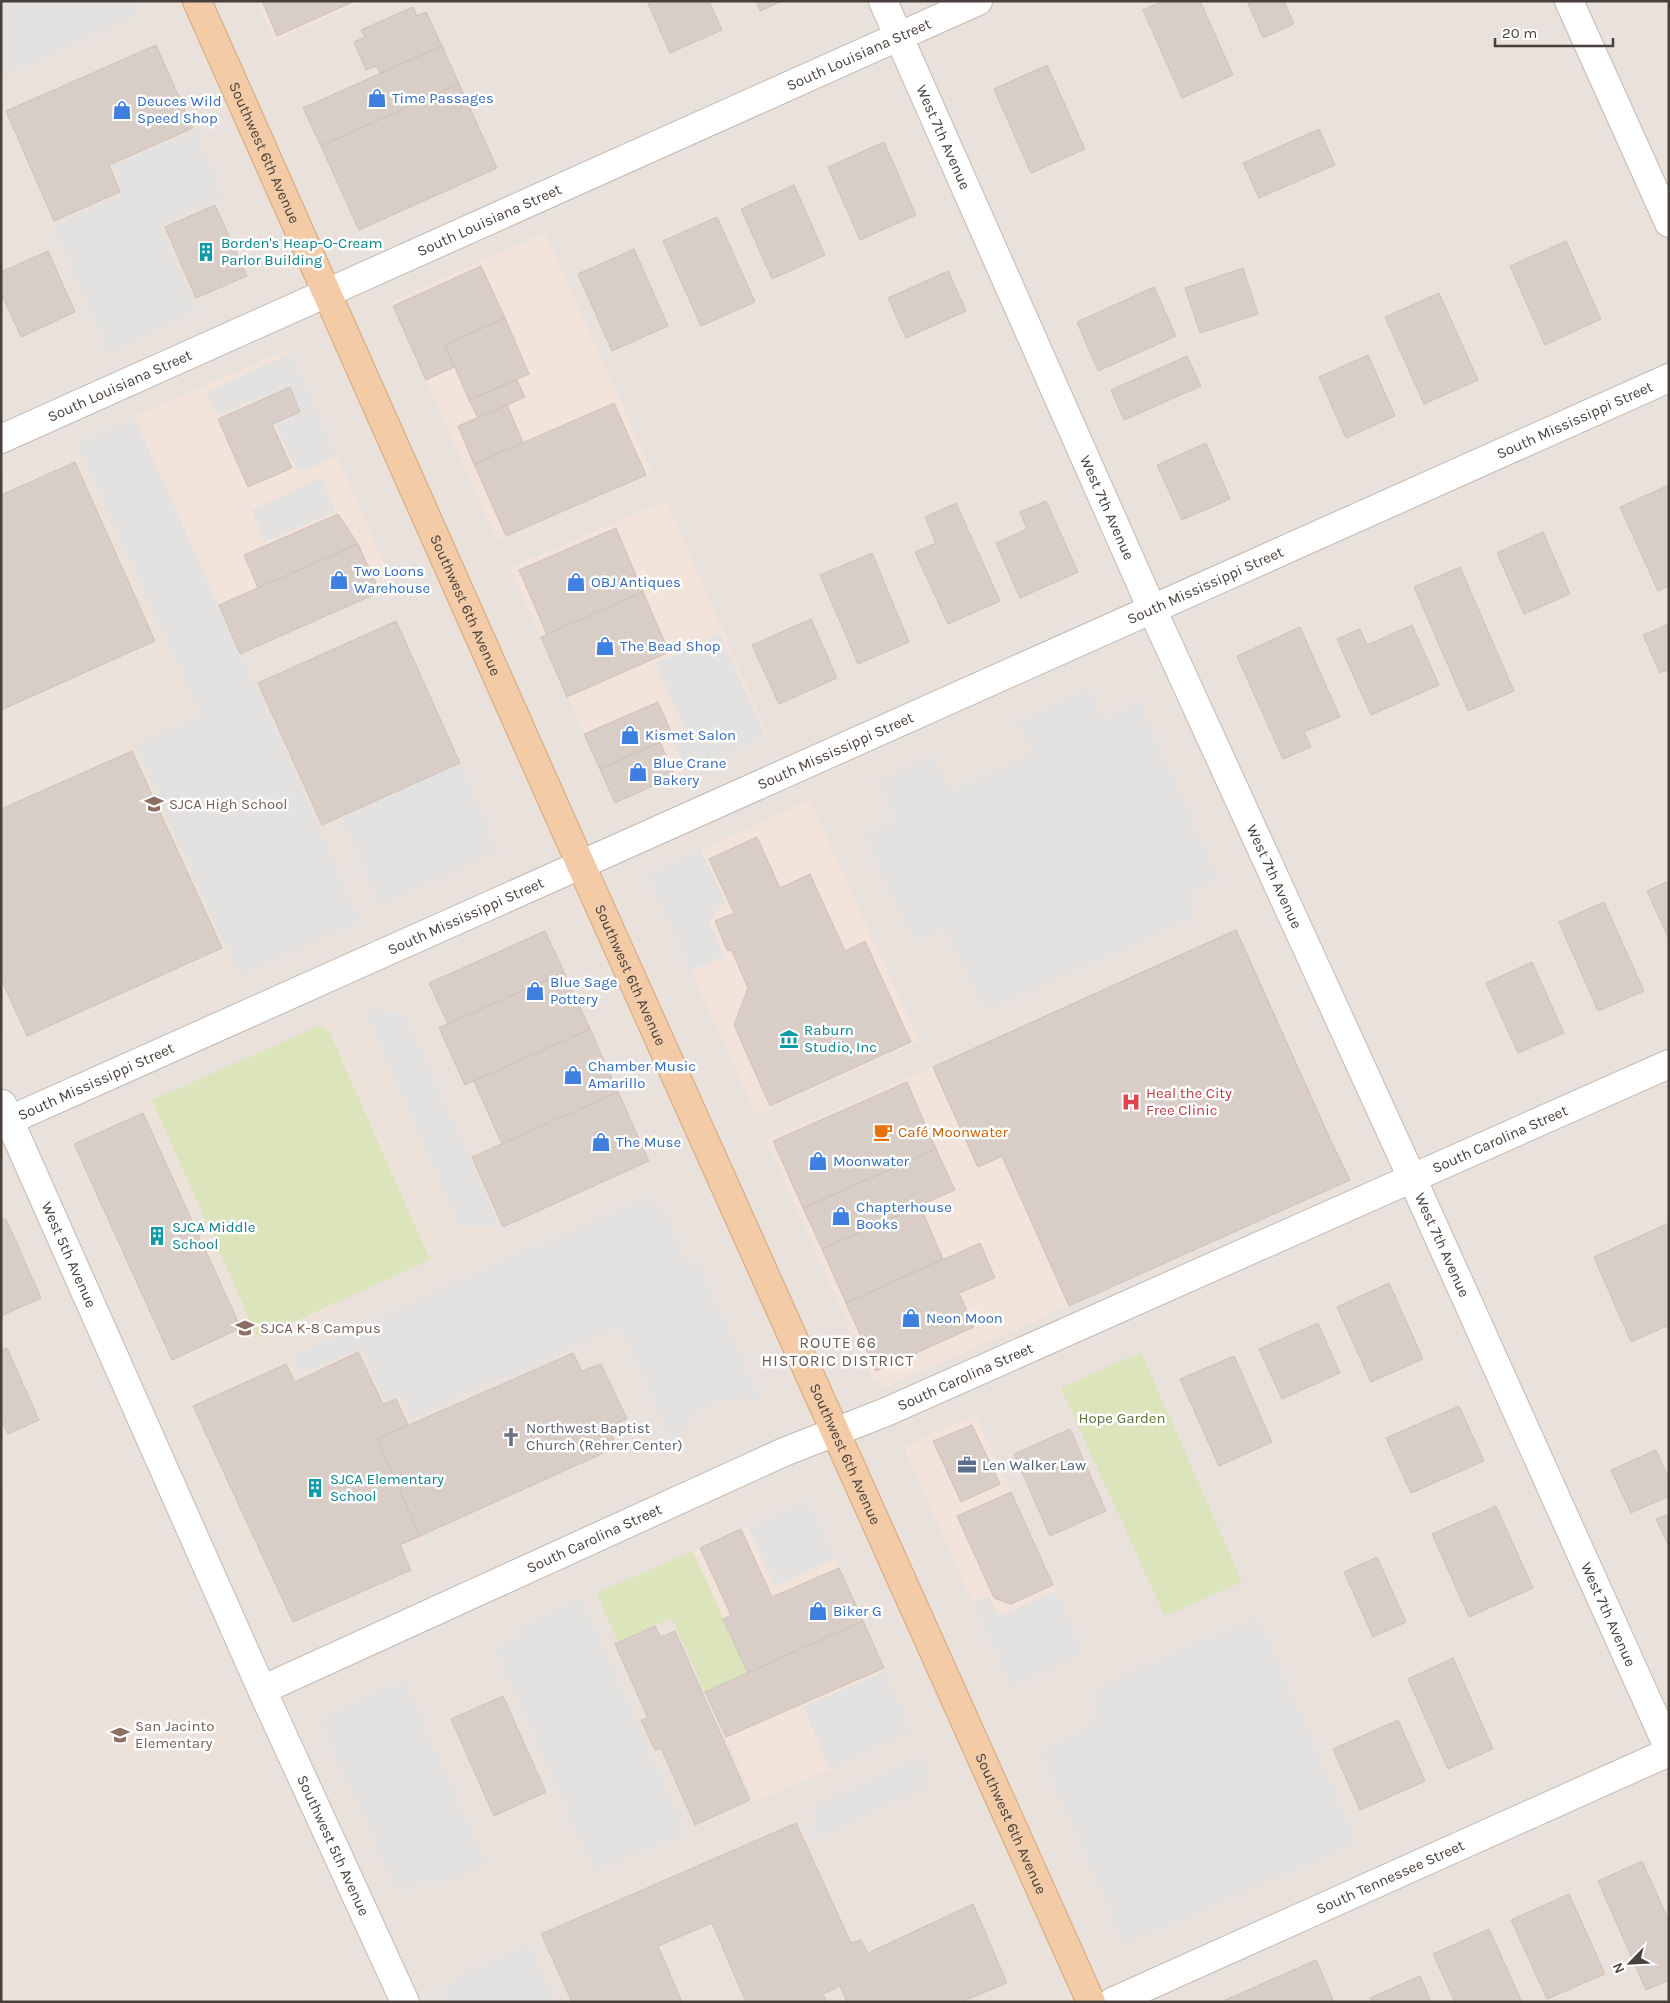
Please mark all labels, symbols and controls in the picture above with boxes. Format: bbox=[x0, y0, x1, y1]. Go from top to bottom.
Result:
street label: South Louisiana Street bbox=[784, 14, 934, 95]
scale bar bbox=[1495, 15, 1612, 47]
text: 20 m bbox=[1502, 24, 1537, 42]
street label: Southwest 6th Avenue bbox=[225, 79, 304, 226]
street label: West 7th Avenue bbox=[912, 82, 974, 192]
shop icon: Time Passages bbox=[366, 87, 388, 109]
place label: Time Passages bbox=[392, 89, 494, 107]
place label: Deuces Wild Speed Shop bbox=[137, 92, 222, 127]
shop icon: Deuces Wild Speed Shop bbox=[111, 99, 133, 121]
street label: South Louisiana Street bbox=[414, 180, 564, 260]
place label: Borden's Heap-O-Cream Parlor Building bbox=[221, 234, 383, 269]
building icon: Borden's Heap-O-Cream Parlor Building bbox=[195, 241, 217, 263]
street label: South Louisiana Street bbox=[45, 346, 195, 426]
street label: South Mississippi Street bbox=[1494, 377, 1656, 463]
street label: West 7th Avenue bbox=[1076, 453, 1138, 563]
street label: Southwest 6th Avenue bbox=[426, 531, 505, 679]
street label: South Mississippi Street bbox=[1124, 543, 1286, 628]
place label: Two Loons Warehouse bbox=[354, 562, 430, 597]
shop icon: Two Loons Warehouse bbox=[328, 569, 350, 591]
shop icon: OBJ Antiques bbox=[565, 571, 587, 593]
place label: OBJ Antiques bbox=[591, 573, 681, 591]
shop icon: The Bead Shop bbox=[594, 635, 616, 657]
place label: The Bead Shop bbox=[620, 637, 721, 655]
street label: South Mississippi Street bbox=[754, 708, 917, 794]
shop icon: Kismet Salon bbox=[619, 724, 641, 746]
place label: Kismet Salon bbox=[645, 726, 736, 744]
place label: Blue Crane Bakery bbox=[653, 754, 727, 789]
shop icon: Blue Crane Bakery bbox=[627, 761, 649, 783]
school or university icon: SJCA High School bbox=[143, 793, 165, 815]
place label: SJCA High School bbox=[169, 795, 288, 813]
street label: West 7th Avenue bbox=[1243, 822, 1306, 931]
street label: South Mississippi Street bbox=[385, 873, 547, 959]
street label: Southwest 6th Avenue bbox=[591, 901, 670, 1048]
place label: Blue Sage Pottery bbox=[550, 973, 617, 1008]
shop icon: Blue Sage Pottery bbox=[524, 980, 546, 1002]
place label: Raburn Studio, Inc bbox=[804, 1021, 877, 1056]
museum icon: Raburn Studio, Inc bbox=[778, 1028, 800, 1050]
street label: South Mississippi Street bbox=[15, 1039, 177, 1124]
place label: Chamber Music Amarillo bbox=[588, 1057, 696, 1092]
shop icon: Chamber Music Amarillo bbox=[562, 1064, 584, 1086]
place label: Heal the City Free Clinic bbox=[1146, 1084, 1232, 1119]
hospital icon: Heal the City Free Clinic bbox=[1120, 1091, 1142, 1113]
street label: South Carolina Street bbox=[1429, 1101, 1571, 1177]
cafe icon: Café Moonwater bbox=[872, 1121, 894, 1143]
place label: Café Moonwater bbox=[898, 1123, 1008, 1141]
shop icon: The Muse bbox=[590, 1131, 612, 1153]
place label: The Muse bbox=[616, 1133, 681, 1151]
shop icon: Moonwater bbox=[807, 1150, 829, 1172]
place label: Moonwater bbox=[833, 1152, 910, 1170]
street label: West 7th Avenue bbox=[1411, 1190, 1473, 1300]
place label: Chapterhouse Books bbox=[856, 1198, 952, 1233]
street label: West 5th Avenue bbox=[38, 1199, 100, 1311]
shop icon: Chapterhouse Books bbox=[830, 1205, 852, 1227]
place label: SJCA Middle School bbox=[172, 1218, 255, 1253]
building icon: SJCA Middle School bbox=[146, 1225, 168, 1247]
shop icon: Neon Moon bbox=[900, 1307, 922, 1329]
place label: Neon Moon bbox=[926, 1309, 1003, 1327]
school or university icon: SJCA K-8 Campus bbox=[234, 1317, 256, 1339]
place label: SJCA K-8 Campus bbox=[260, 1319, 381, 1337]
district label: ROUTE 66 HISTORIC DISTRICT bbox=[762, 1333, 914, 1370]
street label: South Carolina Street bbox=[895, 1339, 1036, 1415]
street label: Southwest 6th Avenue bbox=[806, 1380, 885, 1527]
park label: Hope Garden bbox=[1078, 1409, 1166, 1427]
place label: Northwest Baptist Church (Rehrer Center) bbox=[526, 1419, 683, 1454]
church icon: Northwest Baptist Church (Rehrer Center) bbox=[500, 1426, 522, 1448]
office icon: Len Walker Law bbox=[956, 1454, 978, 1476]
place label: Len Walker Law bbox=[982, 1456, 1086, 1474]
place label: SJCA Elementary School bbox=[330, 1470, 444, 1505]
building icon: SJCA Elementary School bbox=[304, 1477, 326, 1499]
street label: South Carolina Street bbox=[524, 1500, 665, 1577]
street label: West 7th Avenue bbox=[1577, 1559, 1640, 1669]
shop icon: Biker G bbox=[807, 1600, 829, 1622]
place label: Biker G bbox=[833, 1602, 882, 1620]
place label: San Jacinto Elementary bbox=[135, 1717, 214, 1752]
school or university icon: San Jacinto Elementary bbox=[109, 1724, 131, 1746]
street label: Southwest 6th Avenue bbox=[971, 1750, 1050, 1897]
street label: Southwest 5th Avenue bbox=[293, 1772, 373, 1919]
street label: South Tennessee Street bbox=[1313, 1836, 1467, 1918]
north arrow bbox=[1605, 1938, 1655, 1988]
text: N bbox=[1609, 1960, 1628, 1976]

